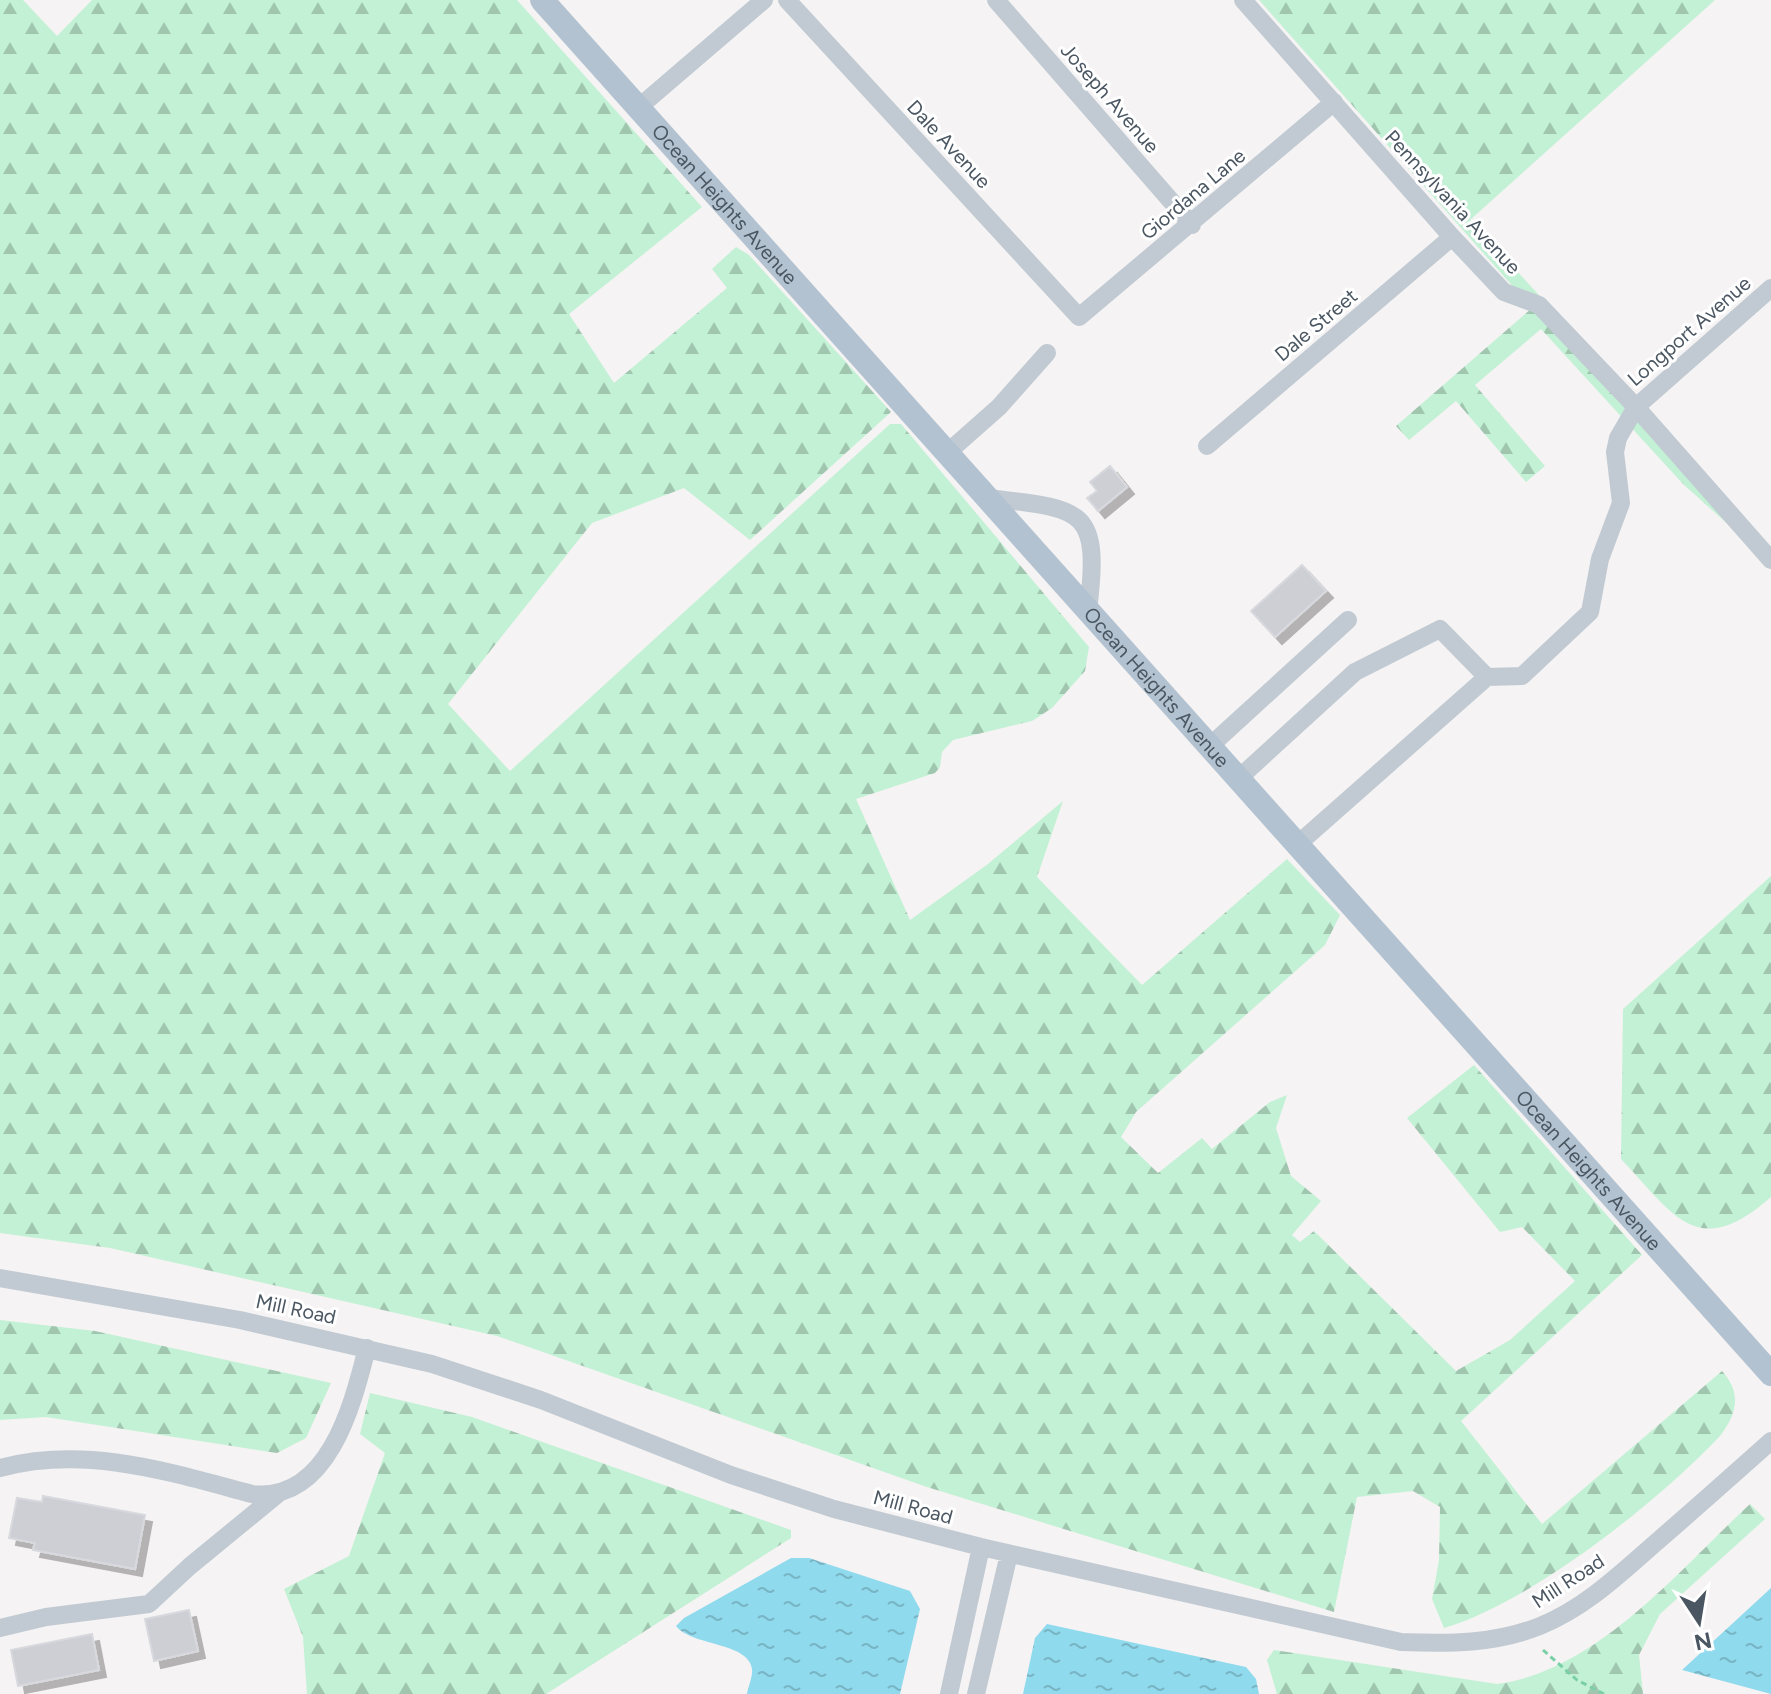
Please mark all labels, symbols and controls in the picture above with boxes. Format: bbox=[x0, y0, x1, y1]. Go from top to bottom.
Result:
street label: Joseph Avenue bbox=[1056, 38, 1164, 158]
street label: Dale Avenue bbox=[902, 95, 996, 193]
street label: Ocean Heights Avenue bbox=[647, 119, 803, 289]
street label: Pennsylvania Avenue bbox=[1380, 125, 1526, 279]
street label: Giordana Lane bbox=[1136, 143, 1250, 245]
street label: Longport Avenue bbox=[1623, 271, 1756, 391]
street label: Dale Street bbox=[1270, 284, 1362, 366]
street label: Ocean Heights Avenue bbox=[1079, 602, 1235, 772]
street label: Ocean Heights Avenue bbox=[1511, 1085, 1667, 1255]
street label: Mill Road bbox=[254, 1289, 338, 1329]
street label: Mill Road bbox=[871, 1485, 955, 1529]
street label: Mill Road bbox=[1527, 1549, 1609, 1613]
north arrow bbox=[1659, 1582, 1739, 1662]
text: N bbox=[1692, 1626, 1714, 1656]

